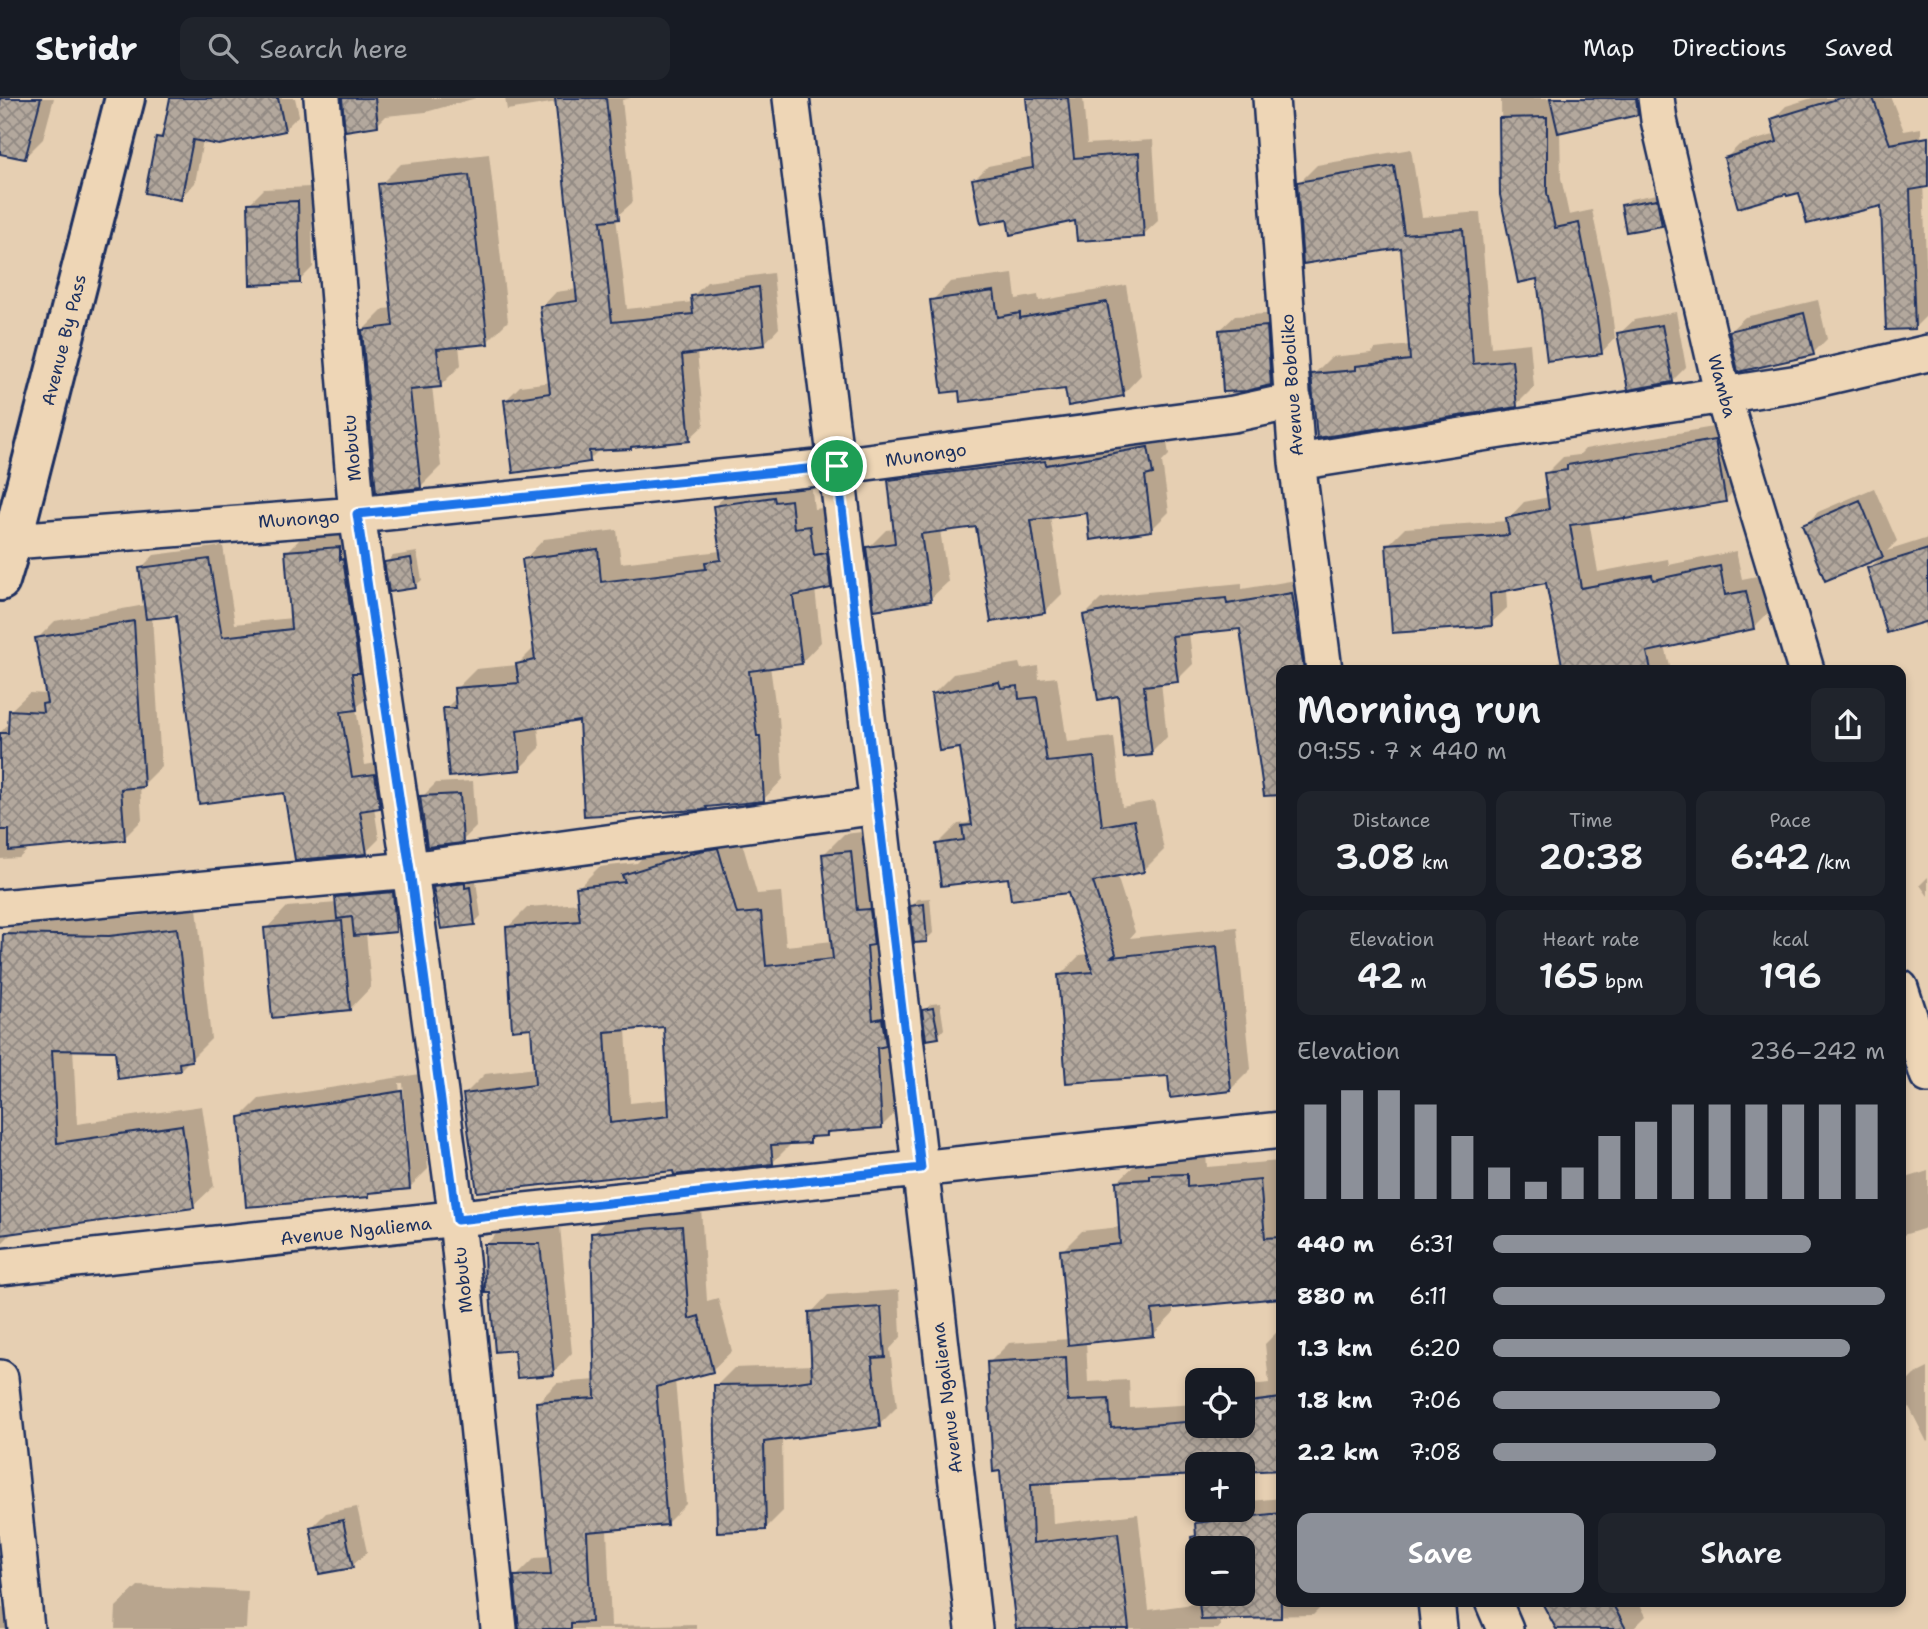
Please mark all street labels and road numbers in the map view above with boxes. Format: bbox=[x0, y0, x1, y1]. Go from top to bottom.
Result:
street label: Avenue By Pass bbox=[36, 272, 92, 408]
street label: Avenue Boboliko bbox=[1275, 313, 1309, 457]
street label: Wamba bbox=[1702, 352, 1742, 420]
street label: Mobutu bbox=[337, 414, 367, 482]
street label: Munongo bbox=[884, 437, 968, 473]
street label: Munongo bbox=[257, 504, 341, 534]
street label: Avenue Ngaliema bbox=[279, 1211, 433, 1251]
street label: Mobutu bbox=[448, 1246, 478, 1314]
street label: Avenue Ngaliema bbox=[926, 1321, 968, 1475]

